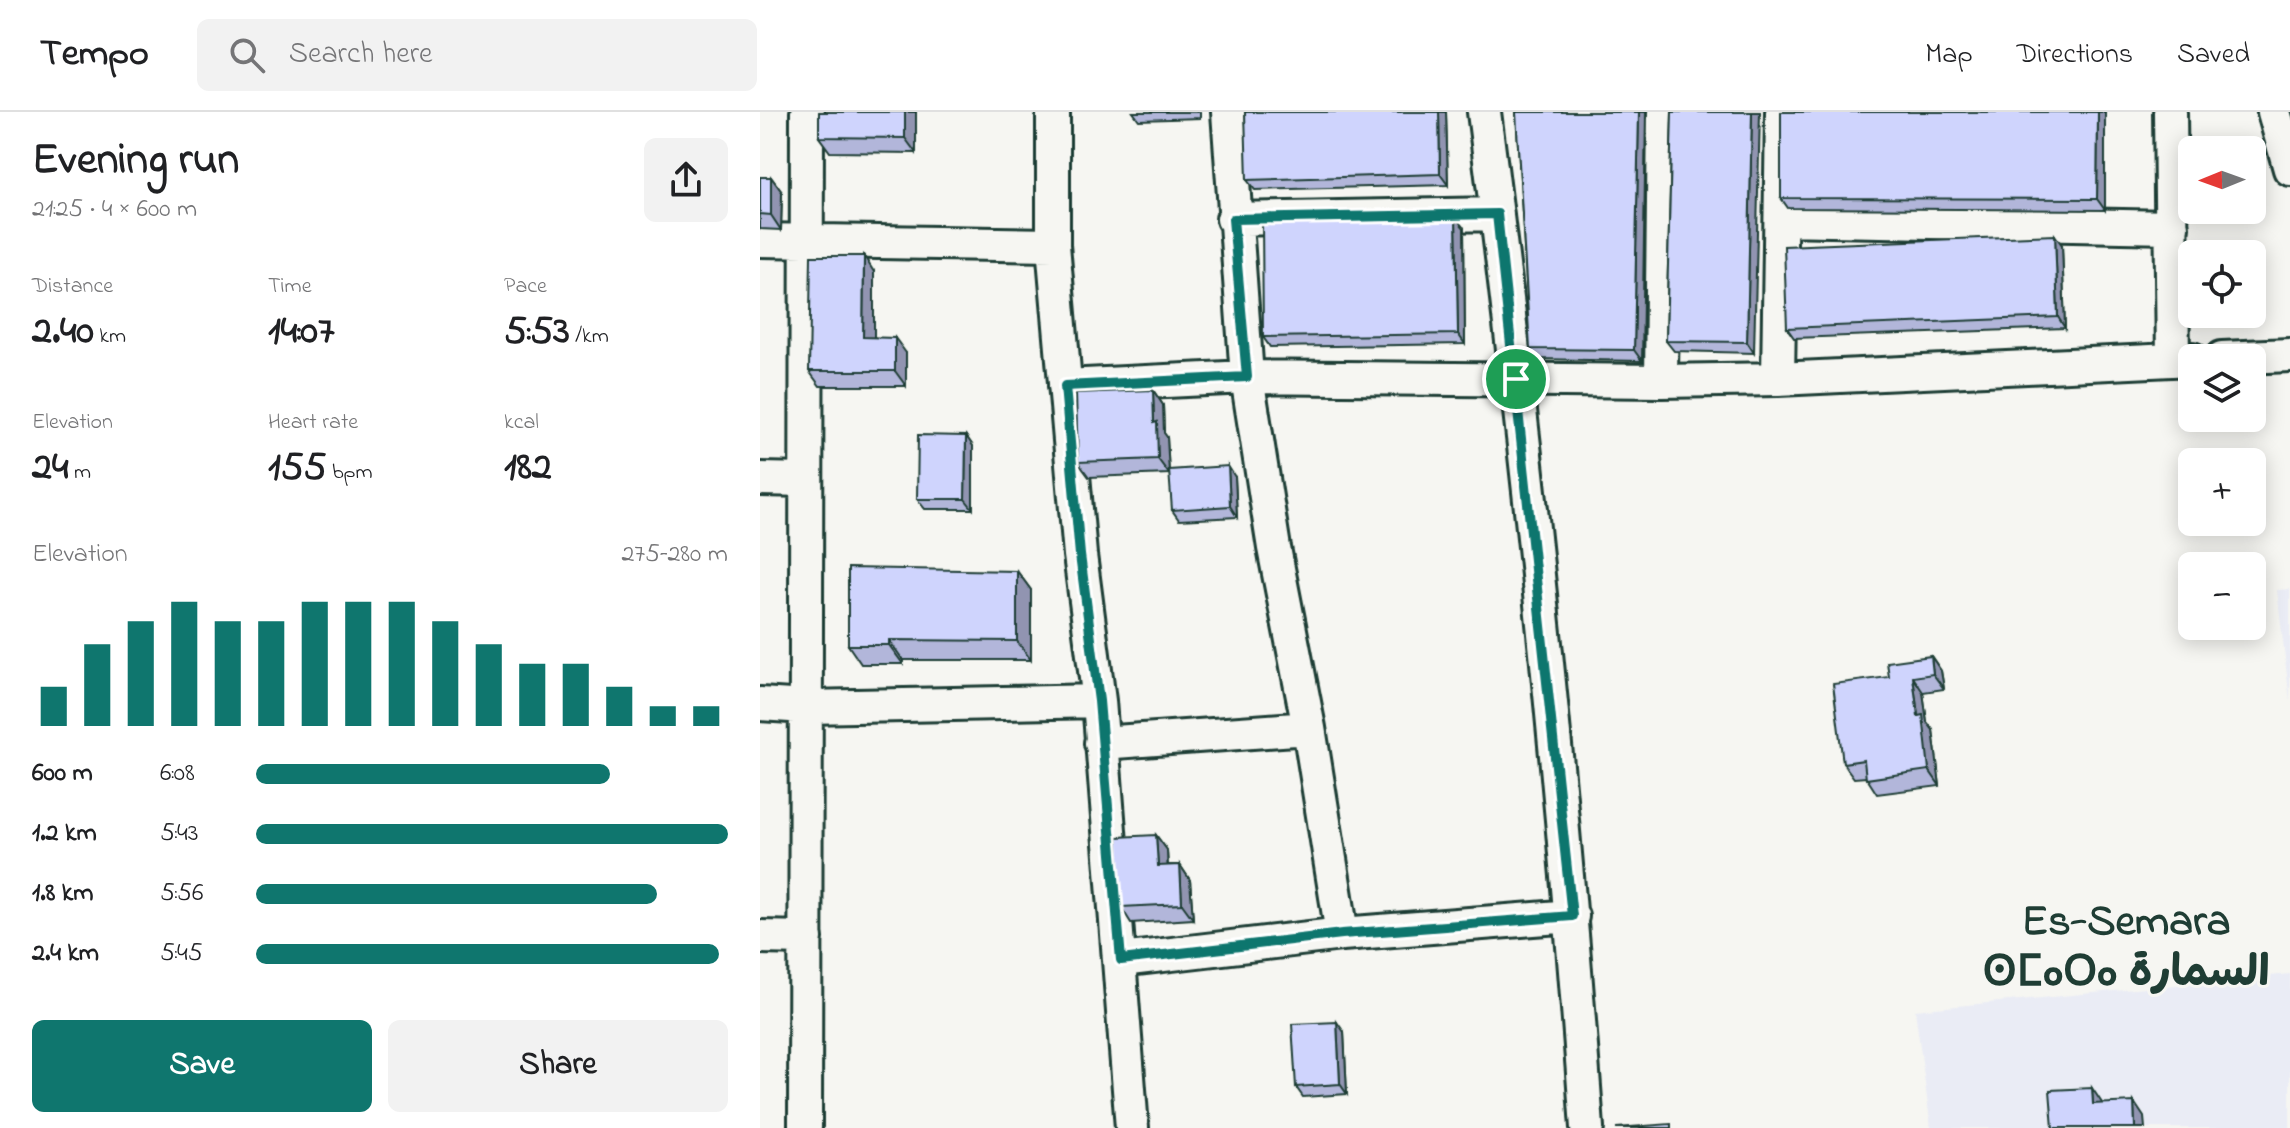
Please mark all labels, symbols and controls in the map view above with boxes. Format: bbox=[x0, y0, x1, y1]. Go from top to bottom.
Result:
search box bbox=[197, 19, 757, 91]
text: Tempo bbox=[40, 27, 149, 83]
icon: search bbox=[225, 33, 269, 77]
text: Search here bbox=[289, 33, 432, 77]
text: Map bbox=[1925, 35, 1973, 76]
text: Directions bbox=[2017, 35, 2133, 76]
text: Saved bbox=[2177, 35, 2250, 76]
text: Evening run bbox=[32, 129, 239, 193]
north arrow bbox=[2178, 136, 2266, 224]
map controls bbox=[2178, 136, 2266, 640]
button: share bbox=[644, 138, 728, 222]
text: 21:25 · 4 × 600 m bbox=[32, 191, 197, 229]
button: locate bbox=[2178, 240, 2266, 328]
text: Distance bbox=[32, 271, 113, 303]
text: Time bbox=[268, 271, 312, 303]
text: Pace bbox=[504, 271, 547, 303]
text: 2.40 bbox=[32, 303, 94, 362]
text: 14:07 bbox=[268, 303, 334, 362]
text: 5:53 bbox=[504, 303, 570, 362]
text: km bbox=[94, 321, 126, 353]
text: /km bbox=[570, 321, 609, 353]
button: layers bbox=[2178, 344, 2266, 432]
pin bbox=[1482, 345, 1550, 413]
icon: arrive bbox=[1494, 357, 1538, 401]
text: Elevation bbox=[32, 407, 113, 439]
text: Heart rate bbox=[268, 407, 358, 439]
text: kcal bbox=[504, 407, 539, 439]
text: 24 bbox=[32, 439, 68, 498]
text: 155 bbox=[268, 439, 326, 498]
text: 182 bbox=[504, 439, 552, 498]
button: + bbox=[2178, 448, 2266, 536]
text: m bbox=[68, 457, 91, 489]
text: bpm bbox=[326, 457, 373, 489]
text: Elevation bbox=[32, 536, 128, 574]
text: 275–280 m bbox=[621, 536, 728, 574]
button: − bbox=[2178, 552, 2266, 640]
text: 600 m bbox=[32, 755, 93, 793]
text: 6:08 bbox=[160, 755, 195, 793]
text: 1.2 km bbox=[32, 815, 97, 853]
text: 5:43 bbox=[160, 815, 199, 853]
text: 1.8 km bbox=[32, 875, 93, 913]
text: 5:56 bbox=[160, 875, 203, 913]
district label: Es-Semara ⵙⵎⴰⵔⴰ السمارة bbox=[1983, 891, 2269, 1006]
text: 2.4 km bbox=[32, 935, 99, 973]
text: 5:45 bbox=[160, 935, 203, 973]
button: Save bbox=[32, 1020, 372, 1112]
button: Share bbox=[388, 1020, 728, 1112]

